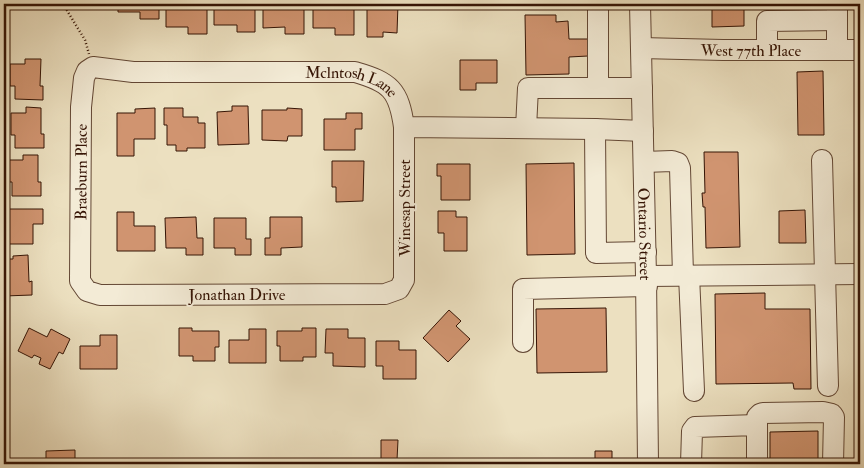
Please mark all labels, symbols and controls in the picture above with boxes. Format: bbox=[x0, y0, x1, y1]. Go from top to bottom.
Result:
street label: West 77th Place bbox=[700, 40, 801, 61]
street label: Mclntosh Lane bbox=[305, 63, 403, 102]
street label: Braeburn Place bbox=[71, 123, 92, 220]
street label: Winesap Street bbox=[395, 159, 416, 258]
street label: Ontario Street bbox=[633, 187, 655, 280]
street label: Jonathan Drive bbox=[187, 285, 286, 306]

